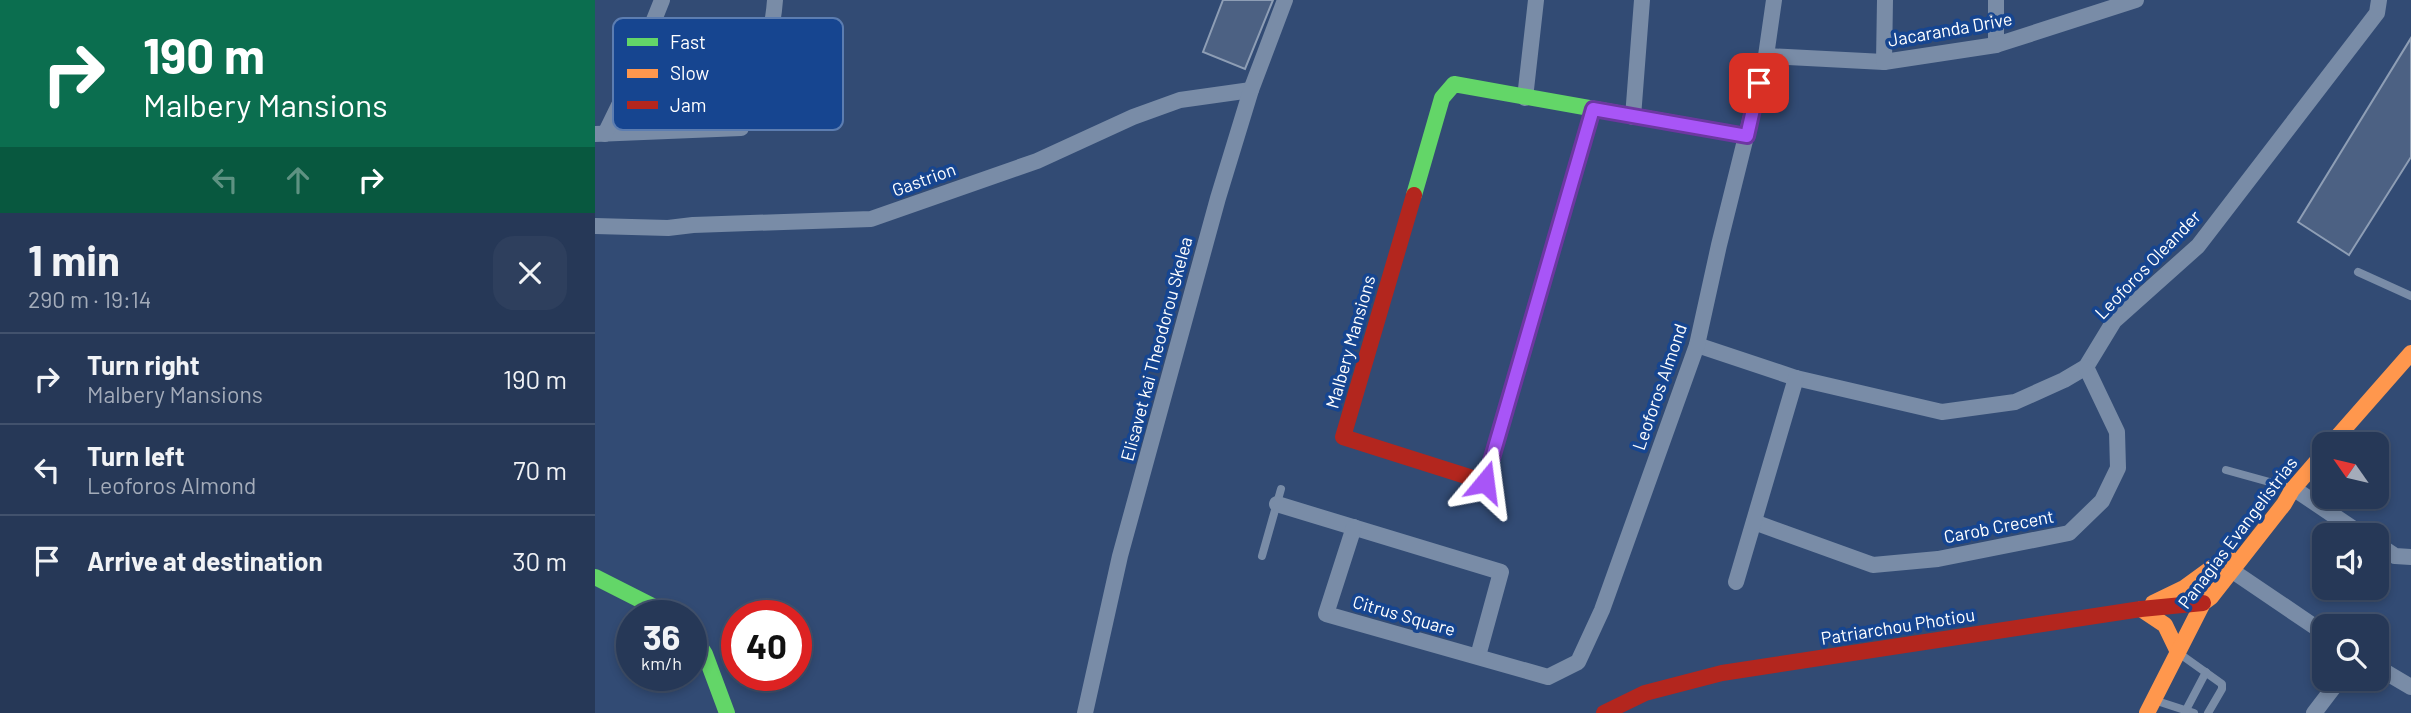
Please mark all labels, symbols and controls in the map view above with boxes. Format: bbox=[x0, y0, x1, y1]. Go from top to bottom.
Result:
street label: Jacaranda Drive bbox=[1886, 7, 2014, 51]
legend bbox=[613, 18, 843, 130]
text: 190 m bbox=[143, 25, 265, 84]
icon: right bbox=[28, 28, 119, 119]
text: Fast bbox=[670, 30, 706, 53]
pin bbox=[1729, 53, 1789, 113]
text: Slow bbox=[670, 61, 709, 84]
icon: arrive bbox=[1740, 64, 1778, 102]
text: Malbery Mansions bbox=[143, 85, 388, 123]
text: Jam bbox=[670, 93, 706, 116]
street label: Gastrion bbox=[889, 157, 958, 201]
icon: left bbox=[206, 161, 244, 199]
icon: ahead bbox=[279, 161, 317, 199]
icon: right bbox=[352, 161, 390, 199]
street label: Leoforos Oleander bbox=[2090, 205, 2205, 323]
text: 1 min bbox=[28, 234, 120, 284]
street label: Elisavet kai Theodorou Skelea bbox=[1115, 234, 1197, 463]
button: close bbox=[493, 236, 567, 310]
street label: Malbery Mansions bbox=[1320, 273, 1380, 411]
text: 290 m · 19:14 bbox=[28, 285, 152, 313]
street label: Leoforos Almond bbox=[1627, 320, 1691, 453]
text: Turn right bbox=[87, 349, 200, 380]
icon: right bbox=[28, 360, 66, 398]
text: 190 m bbox=[503, 363, 567, 394]
text: Malbery Mansions bbox=[87, 380, 263, 408]
north arrow bbox=[2312, 432, 2389, 509]
map controls bbox=[2312, 432, 2389, 691]
text: Turn left bbox=[87, 440, 185, 471]
position arrow bbox=[1448, 445, 1522, 519]
icon: left bbox=[28, 451, 66, 489]
street label: Panagias Evangelistrias bbox=[2173, 452, 2302, 613]
text: 70 m bbox=[513, 454, 567, 485]
text: Leoforos Almond bbox=[87, 471, 256, 499]
street label: Carob Crecent bbox=[1942, 505, 2056, 547]
button: sound bbox=[2312, 523, 2389, 600]
icon: arrive bbox=[28, 542, 66, 580]
text: Arrive at destination bbox=[87, 545, 323, 576]
text: 30 m bbox=[512, 545, 567, 576]
street label: Citrus Square bbox=[1350, 590, 1458, 640]
speed limit sign: 40 bbox=[721, 600, 812, 691]
street label: Patriarchou Photiou bbox=[1819, 603, 1976, 649]
button: search bbox=[2312, 614, 2389, 691]
text: 36 bbox=[643, 615, 680, 657]
text: km/h bbox=[641, 652, 682, 674]

